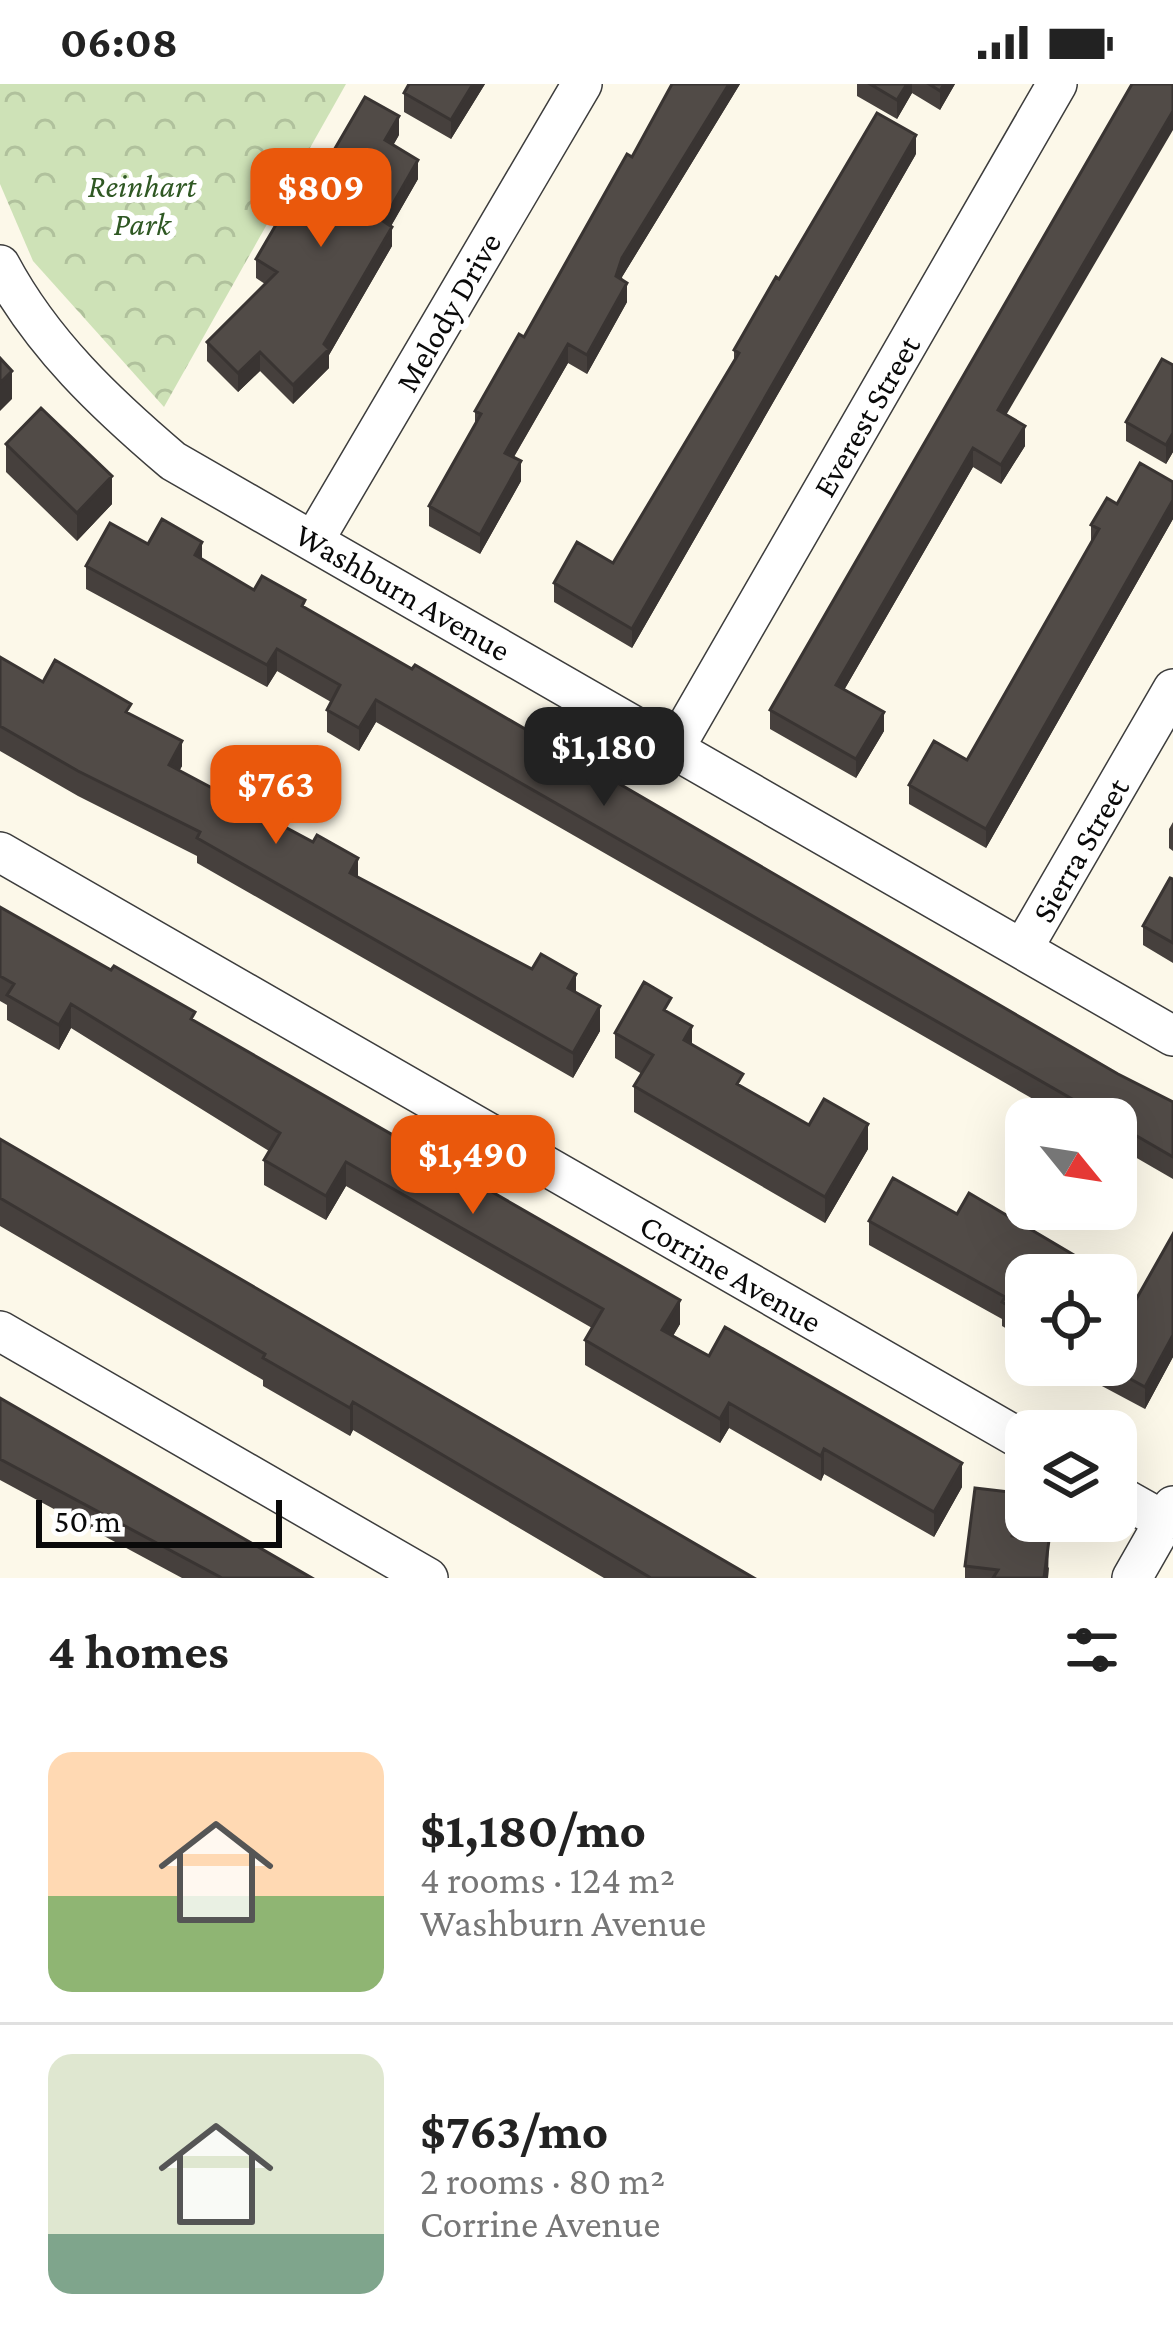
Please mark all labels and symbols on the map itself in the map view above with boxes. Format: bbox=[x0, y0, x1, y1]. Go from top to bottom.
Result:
pin: $809 bbox=[250, 148, 392, 250]
park label: Reinhart Park bbox=[88, 167, 198, 242]
street label: Melody Drive bbox=[388, 226, 508, 398]
street label: Everest Street bbox=[805, 328, 927, 503]
street label: Washburn Avenue bbox=[289, 515, 517, 669]
pin: $1,180 bbox=[506, 707, 702, 809]
pin: $763 bbox=[205, 745, 347, 847]
street label: Sierra Street bbox=[1024, 770, 1137, 929]
north arrow bbox=[1005, 1098, 1137, 1230]
pin: $1,490 bbox=[375, 1115, 571, 1217]
street label: Corrine Avenue bbox=[634, 1206, 828, 1340]
scale bar bbox=[36, 1494, 282, 1547]

